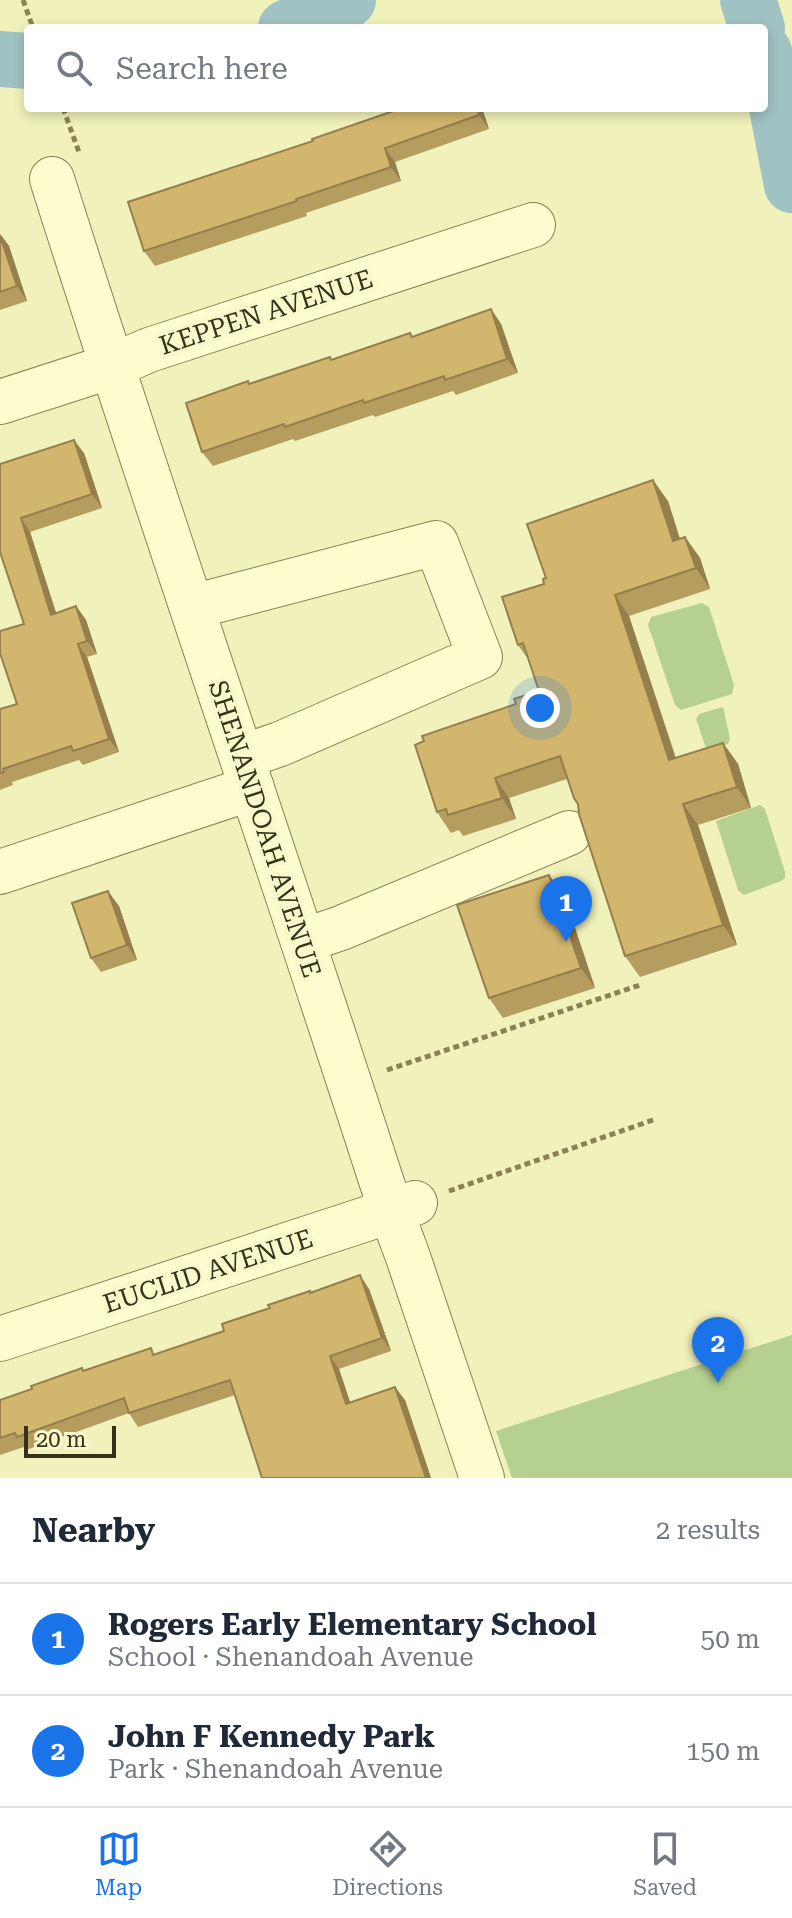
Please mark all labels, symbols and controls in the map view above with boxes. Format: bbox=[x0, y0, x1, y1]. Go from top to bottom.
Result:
search box bbox=[24, 24, 768, 112]
icon: search bbox=[52, 46, 96, 90]
text: Search here bbox=[116, 51, 288, 86]
street label: KEPPEN AVENUE bbox=[156, 263, 376, 361]
street label: SHENANDOAH AVENUE bbox=[203, 677, 327, 981]
your location bbox=[520, 688, 560, 728]
pin: 1 bbox=[540, 876, 592, 942]
street label: EUCLID AVENUE bbox=[99, 1223, 317, 1319]
pin: 2 bbox=[692, 1317, 744, 1383]
scale bar bbox=[24, 1422, 116, 1458]
text: 20 m bbox=[36, 1427, 86, 1452]
text: Nearby bbox=[32, 1510, 155, 1550]
text: 2 results bbox=[656, 1515, 760, 1545]
text: Rogers Early Elementary School bbox=[108, 1607, 596, 1642]
text: 1 bbox=[51, 1624, 65, 1654]
text: 50 m bbox=[701, 1624, 760, 1654]
text: School · Shenandoah Avenue bbox=[108, 1642, 474, 1672]
text: John F Kennedy Park bbox=[108, 1719, 435, 1754]
text: 2 bbox=[51, 1736, 65, 1766]
text: 150 m bbox=[686, 1736, 760, 1766]
text: Park · Shenandoah Avenue bbox=[108, 1754, 443, 1784]
tab: Map bbox=[95, 1827, 142, 1900]
tab: Directions bbox=[332, 1827, 443, 1900]
tab: Saved bbox=[633, 1827, 697, 1900]

